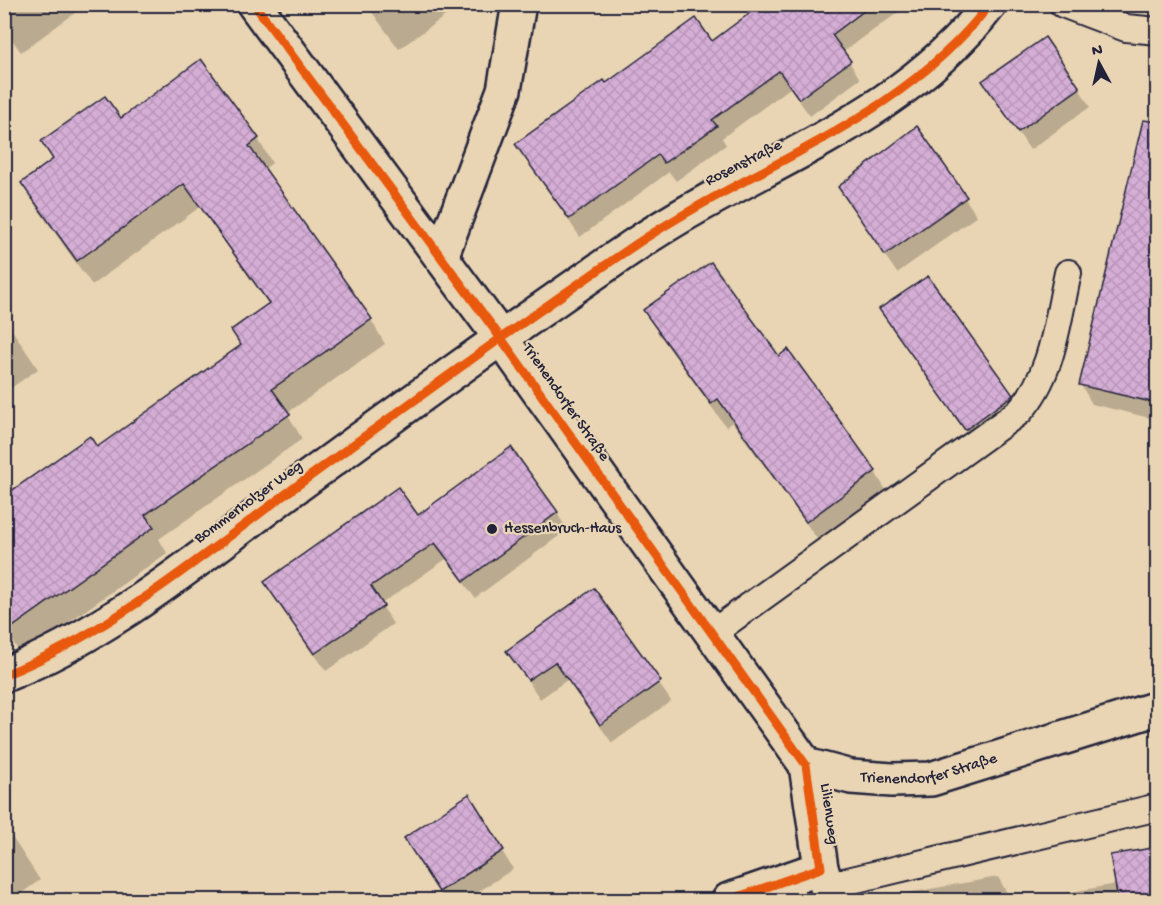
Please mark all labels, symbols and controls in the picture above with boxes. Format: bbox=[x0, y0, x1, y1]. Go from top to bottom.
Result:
north arrow bbox=[1069, 33, 1129, 93]
text: N bbox=[1091, 41, 1104, 62]
street label: Rosenstraße bbox=[703, 136, 786, 191]
street label: Trienendorfer Straße bbox=[517, 340, 613, 466]
street label: Bommerholzer Weg bbox=[190, 457, 307, 549]
place label: Hessenbruch-Haus bbox=[504, 520, 622, 539]
marker: Hessenbruch-Haus bbox=[485, 522, 499, 536]
street label: Trienendorfer Straße bbox=[859, 749, 1000, 790]
street label: Lilienweg bbox=[814, 782, 842, 846]

